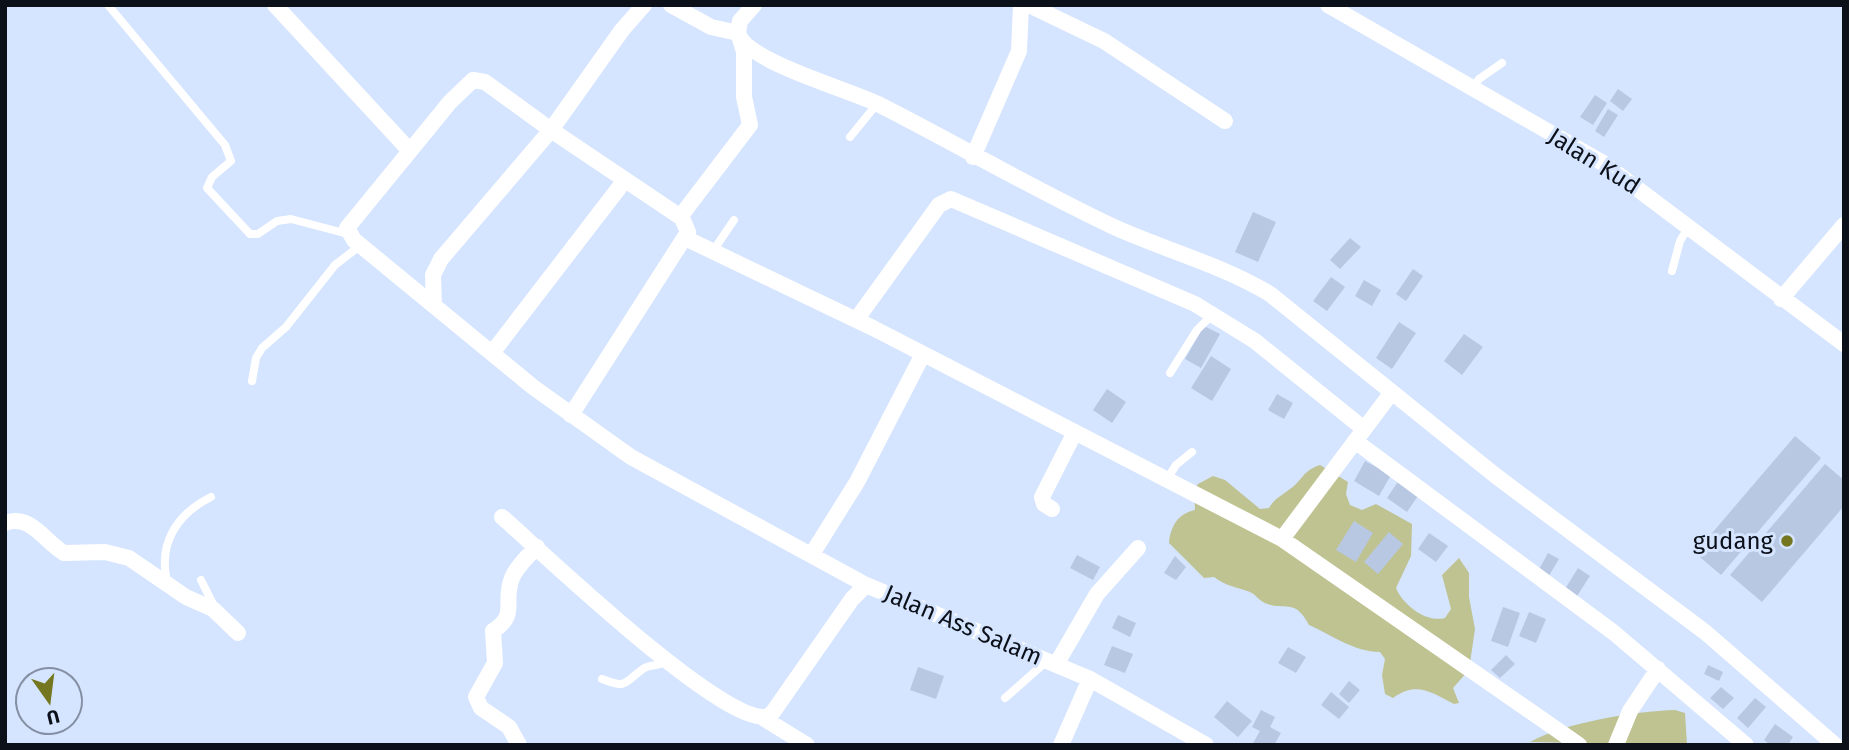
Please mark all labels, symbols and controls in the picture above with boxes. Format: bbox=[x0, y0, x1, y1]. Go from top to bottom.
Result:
street label: Jalan Kud bbox=[1543, 122, 1645, 200]
place label: gudang bbox=[1693, 527, 1774, 555]
marker: gudang bbox=[1779, 533, 1795, 549]
street label: Jalan Ass Salam bbox=[880, 579, 1046, 671]
north arrow bbox=[14, 666, 84, 736]
text: U bbox=[44, 704, 62, 730]

